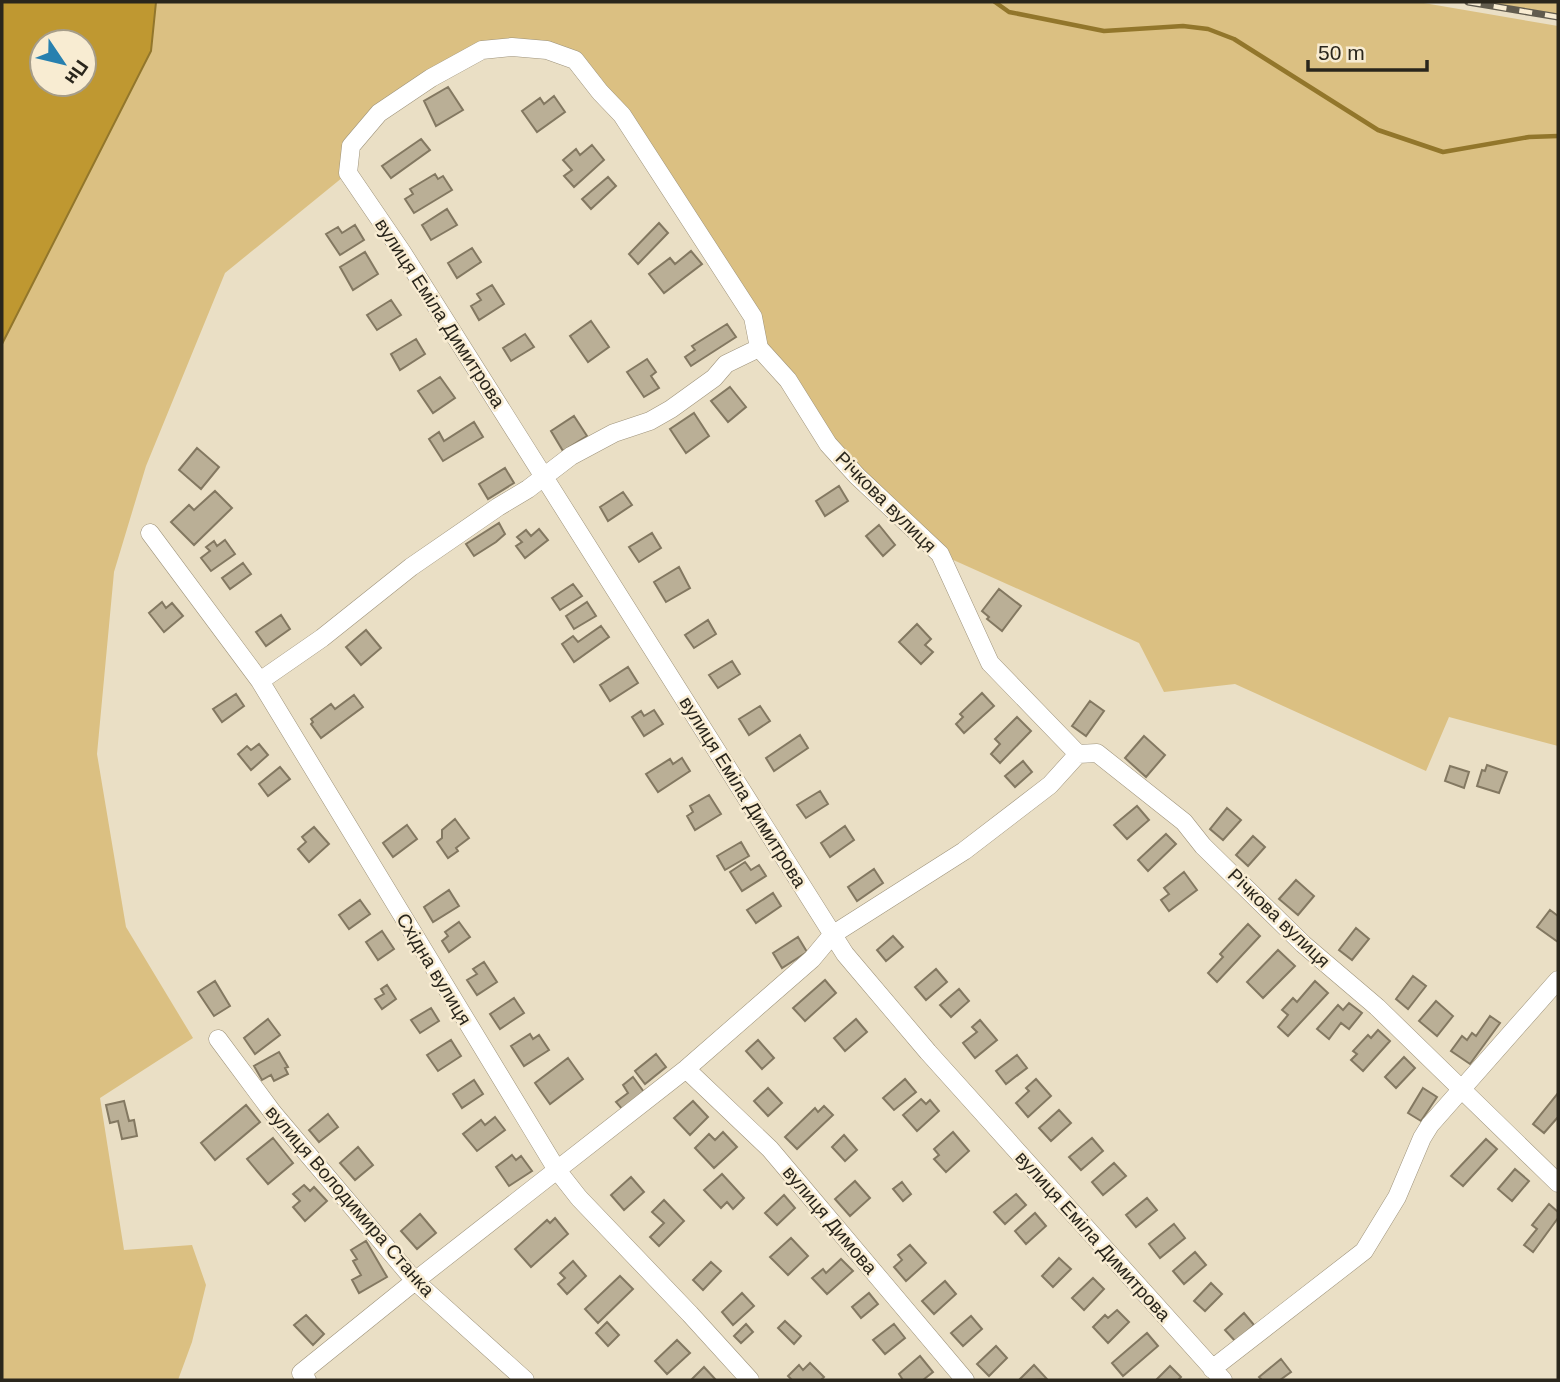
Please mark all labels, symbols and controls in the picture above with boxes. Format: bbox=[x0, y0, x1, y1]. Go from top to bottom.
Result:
north arrow bbox=[28, 28, 98, 98]
scale bar bbox=[1308, 28, 1427, 72]
text: 50 m bbox=[1318, 41, 1365, 64]
text: Пн bbox=[61, 56, 92, 89]
street label: вулиця Еміла Димитрова bbox=[371, 215, 509, 412]
street label: Річкова вулиця bbox=[831, 447, 941, 557]
street label: вулиця Еміла Димитрова bbox=[675, 693, 811, 892]
street label: Річкова вулиця bbox=[1224, 864, 1334, 972]
street label: Східна вулиця bbox=[392, 909, 476, 1029]
street label: вулиця Володимира Станка bbox=[262, 1101, 439, 1301]
street label: вулиця Еміла Димитрова bbox=[1011, 1147, 1175, 1326]
street label: вулиця Димова bbox=[779, 1162, 882, 1279]

